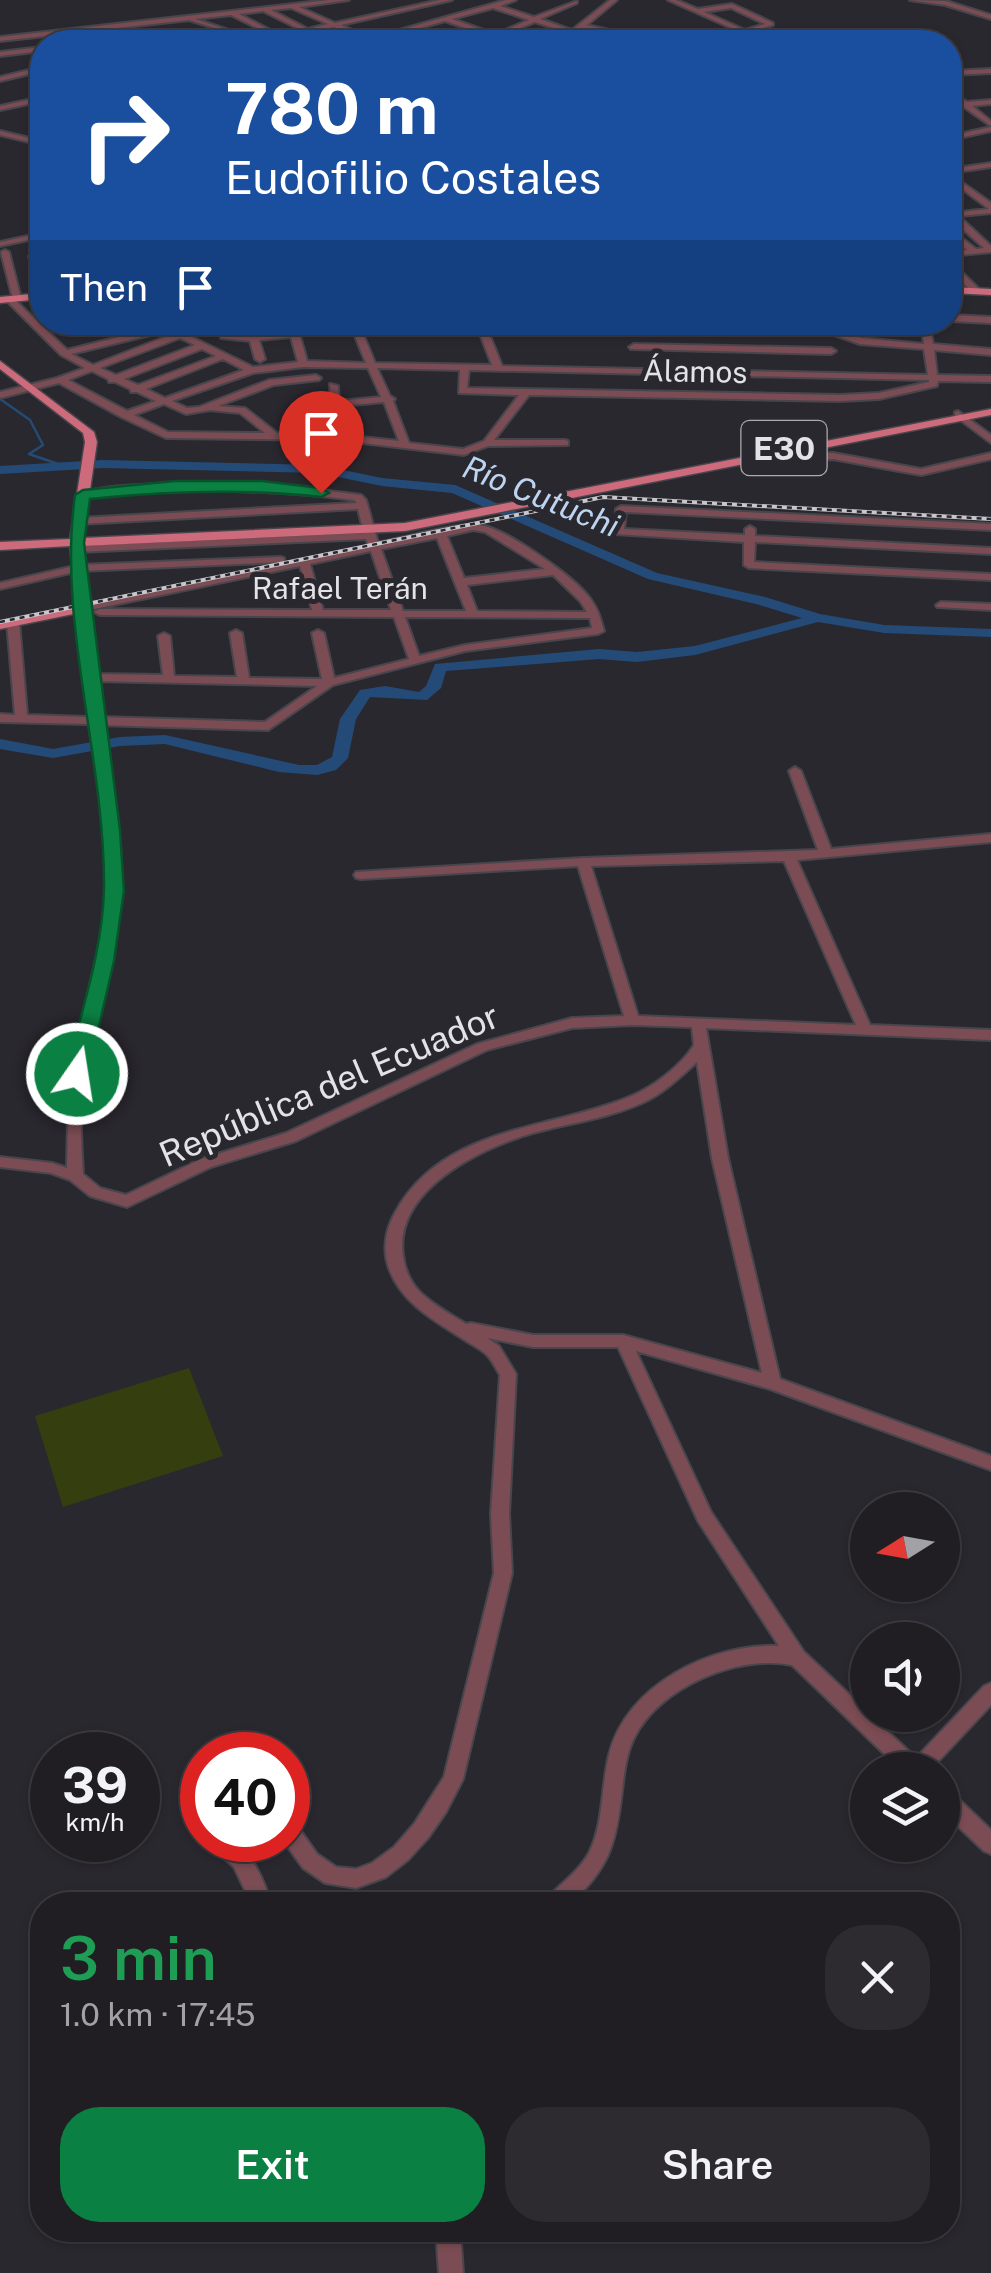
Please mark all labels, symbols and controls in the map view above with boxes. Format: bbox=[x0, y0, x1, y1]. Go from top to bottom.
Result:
text: 780 m bbox=[225, 67, 439, 150]
icon: right bbox=[60, 70, 190, 200]
text: Eudofilio Costales bbox=[225, 151, 601, 204]
icon: arrive bbox=[168, 260, 223, 315]
text: Then bbox=[60, 265, 148, 310]
street label: Álamos bbox=[642, 352, 748, 390]
pin bbox=[279, 391, 364, 494]
icon: arrive bbox=[294, 406, 349, 461]
road number: E30 bbox=[742, 421, 826, 475]
water label: Río Cutuchi bbox=[458, 448, 625, 544]
street label: Rafael Terán bbox=[252, 570, 428, 606]
street label: República del Ecuador bbox=[153, 995, 505, 1175]
position arrow bbox=[25, 1022, 129, 1126]
north arrow bbox=[850, 1492, 960, 1602]
map controls bbox=[850, 1492, 960, 1862]
button: sound bbox=[850, 1622, 960, 1732]
speed limit sign: 40 bbox=[180, 1732, 310, 1862]
button: layers bbox=[850, 1752, 960, 1862]
text: 39 bbox=[62, 1755, 128, 1814]
text: km/h bbox=[66, 1807, 124, 1837]
text: 3 min bbox=[60, 1923, 217, 1994]
button: close bbox=[825, 1925, 930, 2030]
text: 1.0 km · 17:45 bbox=[60, 1996, 256, 2033]
button: Exit bbox=[60, 2107, 485, 2222]
button: Share bbox=[505, 2107, 930, 2222]

